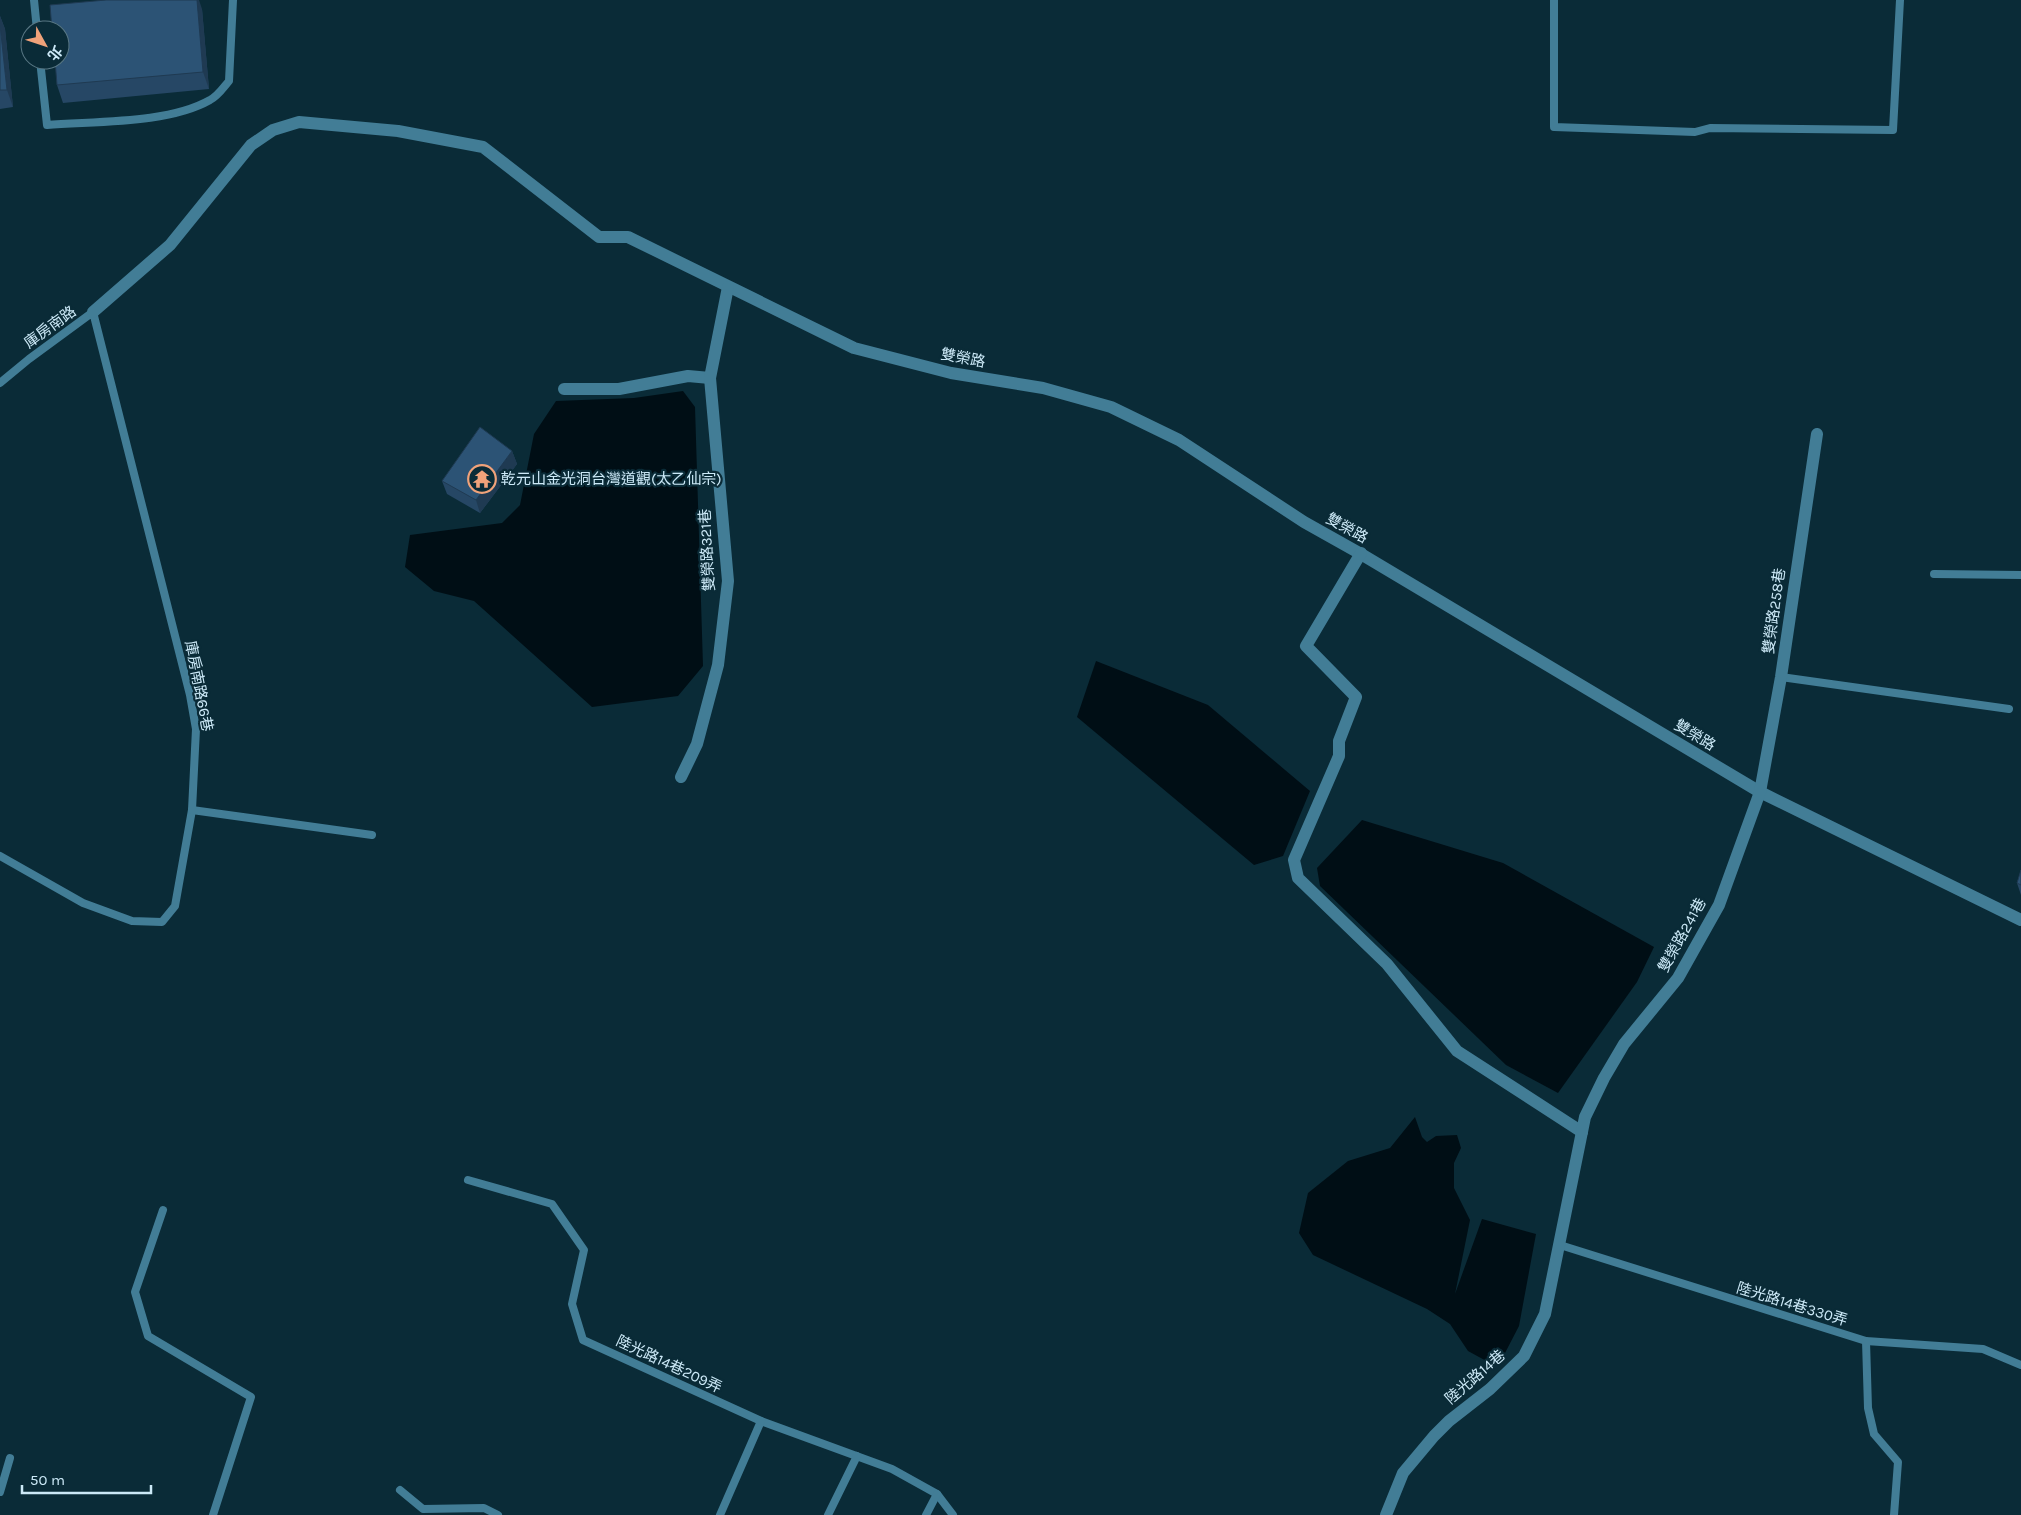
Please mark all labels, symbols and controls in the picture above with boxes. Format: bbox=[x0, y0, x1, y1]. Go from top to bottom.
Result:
north arrow bbox=[20, 20, 70, 70]
text: 北 bbox=[44, 42, 66, 64]
street label: 庫房南路 bbox=[20, 302, 80, 352]
street label: 雙榮路 bbox=[939, 345, 987, 371]
temple icon: 乾元山金光洞台灣道觀(太乙仙宗) bbox=[467, 464, 497, 494]
place label: 乾元山金光洞台灣道觀(太乙仙宗) bbox=[501, 470, 722, 488]
street label: 雙榮路321巷 bbox=[696, 508, 718, 592]
street label: 雙榮路 bbox=[1323, 509, 1371, 547]
street label: 雙榮路258巷 bbox=[1759, 567, 1789, 655]
street label: 庫房南路66巷 bbox=[181, 639, 217, 733]
street label: 雙榮路 bbox=[1671, 716, 1719, 754]
street label: 雙榮路241巷 bbox=[1654, 895, 1710, 975]
street label: 陸光路14巷330弄 bbox=[1734, 1279, 1850, 1329]
street label: 陸光路14巷209弄 bbox=[613, 1332, 725, 1396]
street label: 陸光路14巷 bbox=[1441, 1346, 1509, 1408]
scale bar bbox=[22, 1462, 151, 1494]
text: 50 m bbox=[30, 1471, 65, 1489]

